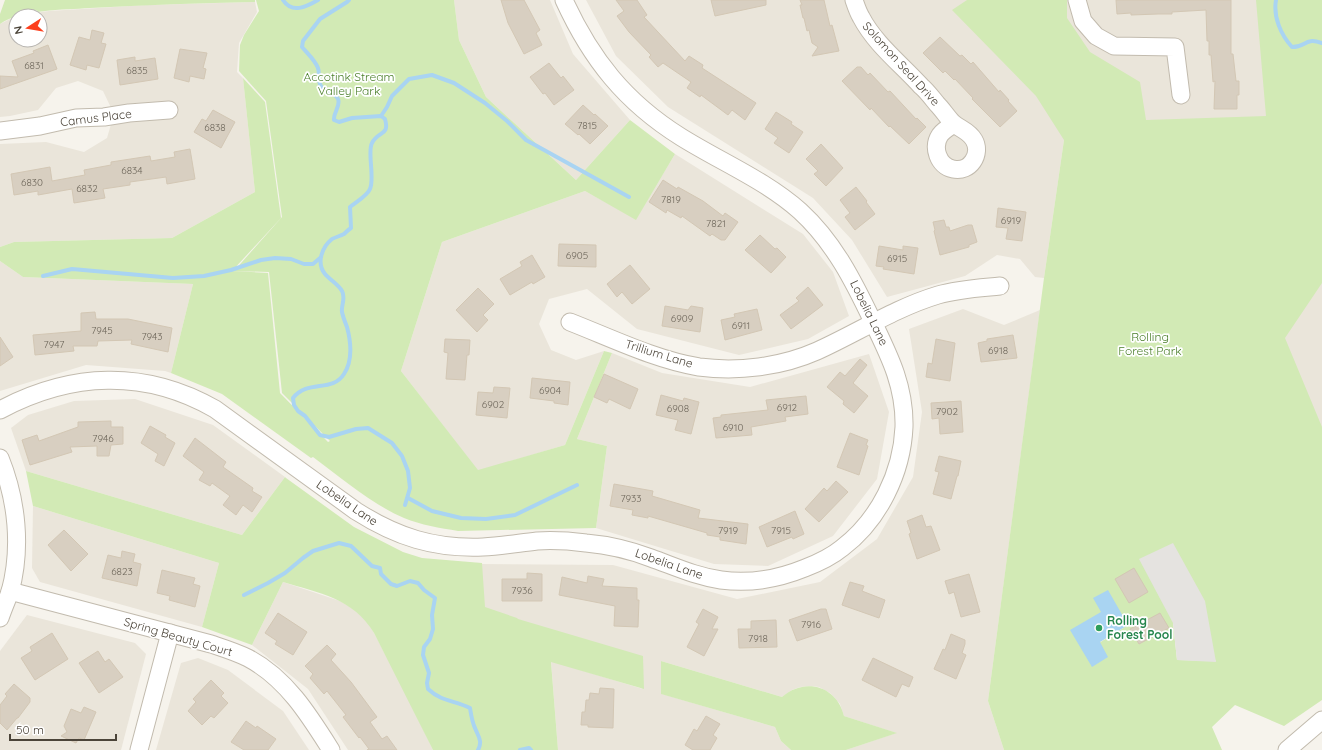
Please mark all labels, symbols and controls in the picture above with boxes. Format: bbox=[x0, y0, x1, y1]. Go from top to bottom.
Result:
north arrow bbox=[8, 8, 48, 48]
street label: Solomon Seal Drive bbox=[860, 18, 943, 109]
text: N bbox=[11, 25, 26, 35]
house number: 6831 bbox=[24, 59, 44, 72]
house number: 6835 bbox=[126, 64, 148, 77]
park label: Accotink Stream Valley Park bbox=[304, 69, 395, 98]
street label: Camus Place bbox=[59, 106, 133, 129]
house number: 7815 bbox=[577, 119, 597, 132]
house number: 6838 bbox=[204, 121, 226, 134]
house number: 6834 bbox=[121, 164, 143, 177]
house number: 6830 bbox=[21, 176, 43, 189]
house number: 6832 bbox=[76, 182, 98, 195]
house number: 7819 bbox=[661, 193, 681, 206]
house number: 6919 bbox=[1001, 214, 1022, 227]
house number: 7821 bbox=[706, 217, 726, 230]
house number: 6905 bbox=[566, 249, 588, 262]
house number: 6915 bbox=[887, 252, 907, 265]
street label: Lobelia Lane bbox=[847, 278, 892, 348]
house number: 6909 bbox=[671, 312, 694, 325]
house number: 6911 bbox=[732, 319, 750, 332]
house number: 7945 bbox=[91, 324, 113, 337]
park label: Rolling Forest Park bbox=[1118, 329, 1182, 358]
house number: 7943 bbox=[141, 330, 163, 343]
street label: Trillium Lane bbox=[623, 336, 695, 371]
house number: 7947 bbox=[44, 338, 64, 351]
house number: 6918 bbox=[988, 344, 1008, 357]
house number: 6904 bbox=[539, 384, 561, 397]
house number: 6902 bbox=[482, 398, 505, 411]
house number: 6912 bbox=[777, 401, 798, 414]
house number: 6908 bbox=[667, 402, 689, 415]
house number: 7902 bbox=[936, 405, 959, 418]
house number: 6910 bbox=[723, 421, 743, 434]
house number: 7946 bbox=[92, 432, 114, 445]
street label: Lobelia Lane bbox=[314, 477, 381, 529]
house number: 7933 bbox=[620, 492, 642, 505]
house number: 7919 bbox=[718, 524, 738, 537]
house number: 7915 bbox=[771, 524, 791, 537]
street label: Lobelia Lane bbox=[633, 545, 705, 582]
house number: 6823 bbox=[111, 565, 133, 578]
house number: 7936 bbox=[511, 584, 533, 597]
place label: Rolling Forest Pool bbox=[1107, 613, 1172, 642]
street label: Spring Beauty Court bbox=[122, 614, 234, 659]
house number: 7916 bbox=[801, 618, 822, 631]
marker: Rolling Forest Pool bbox=[1094, 623, 1104, 633]
house number: 7918 bbox=[748, 632, 768, 645]
scale bar bbox=[10, 716, 116, 742]
text: 50 m bbox=[16, 722, 44, 737]

